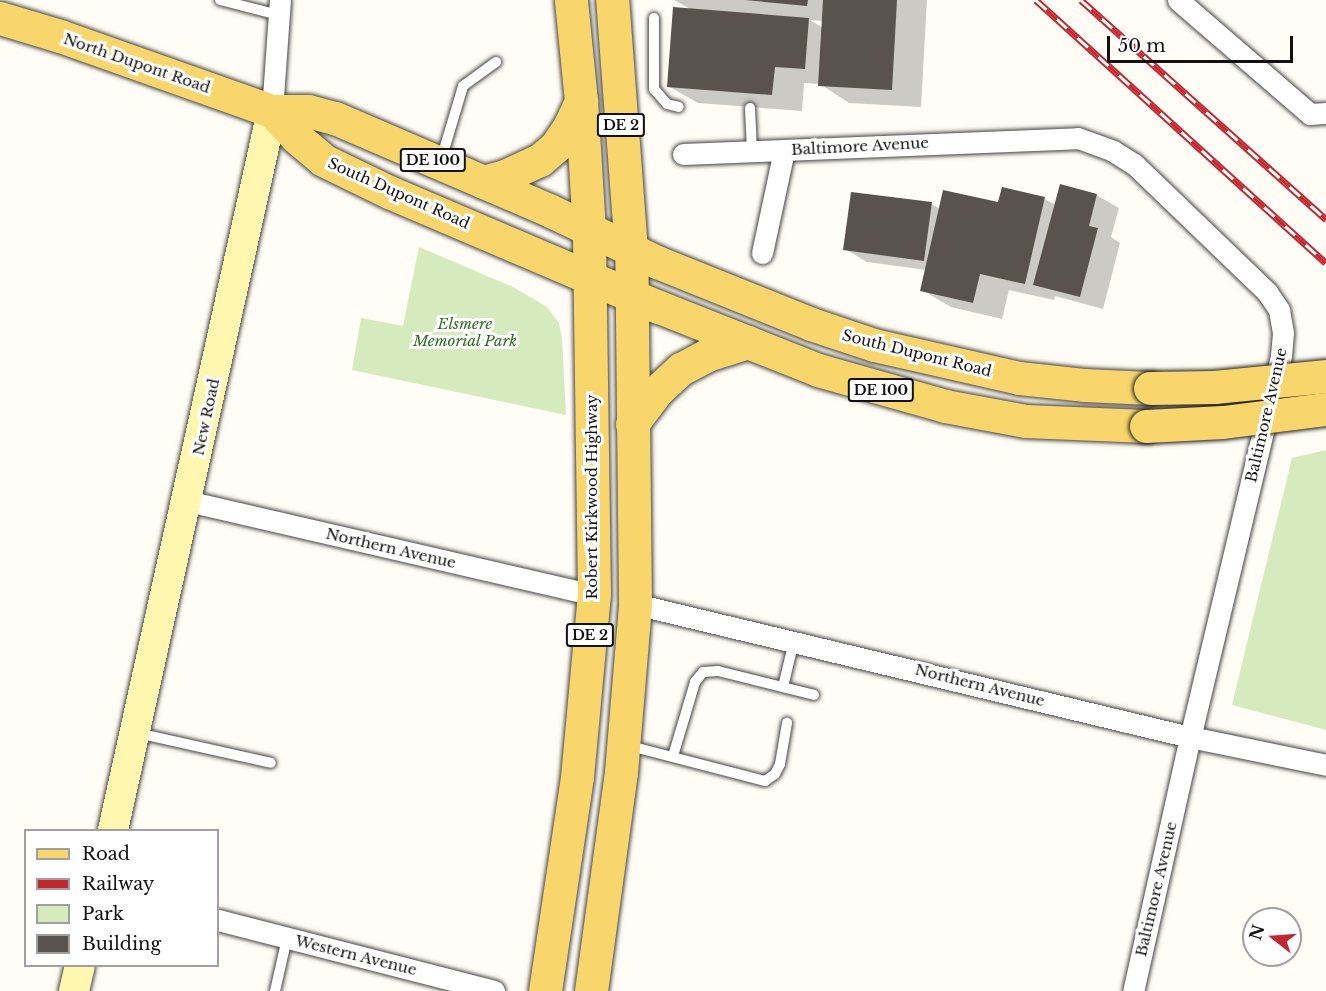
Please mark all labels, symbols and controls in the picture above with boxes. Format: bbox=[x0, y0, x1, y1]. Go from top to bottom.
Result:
scale bar bbox=[1110, 24, 1296, 62]
street label: North Dupont Road bbox=[61, 29, 213, 97]
text: 50 m bbox=[1118, 35, 1166, 57]
road number: DE 2 bbox=[596, 114, 646, 136]
street label: Baltimore Avenue bbox=[790, 133, 930, 159]
road number: DE 100 bbox=[398, 149, 468, 171]
street label: South Dupont Road bbox=[325, 154, 473, 232]
park label: Elsmere Memorial Park bbox=[413, 314, 517, 349]
street label: South Dupont Road bbox=[840, 326, 994, 380]
street label: Baltimore Avenue bbox=[1242, 346, 1290, 484]
street label: New Road bbox=[189, 377, 223, 457]
road number: DE 100 bbox=[846, 379, 916, 401]
street label: Robert Kirkwood Highway bbox=[583, 395, 601, 599]
street label: Northern Avenue bbox=[324, 524, 458, 572]
road number: DE 2 bbox=[564, 624, 616, 646]
street label: Northern Avenue bbox=[913, 660, 1047, 710]
street label: Baltimore Avenue bbox=[1132, 820, 1180, 958]
legend bbox=[24, 829, 219, 967]
text: Road bbox=[82, 843, 130, 865]
text: Railway bbox=[82, 873, 154, 895]
text: Park bbox=[82, 903, 124, 925]
north arrow bbox=[1242, 907, 1302, 967]
text: N bbox=[1245, 922, 1268, 942]
street label: Western Avenue bbox=[293, 931, 419, 979]
text: Building bbox=[82, 933, 161, 955]

